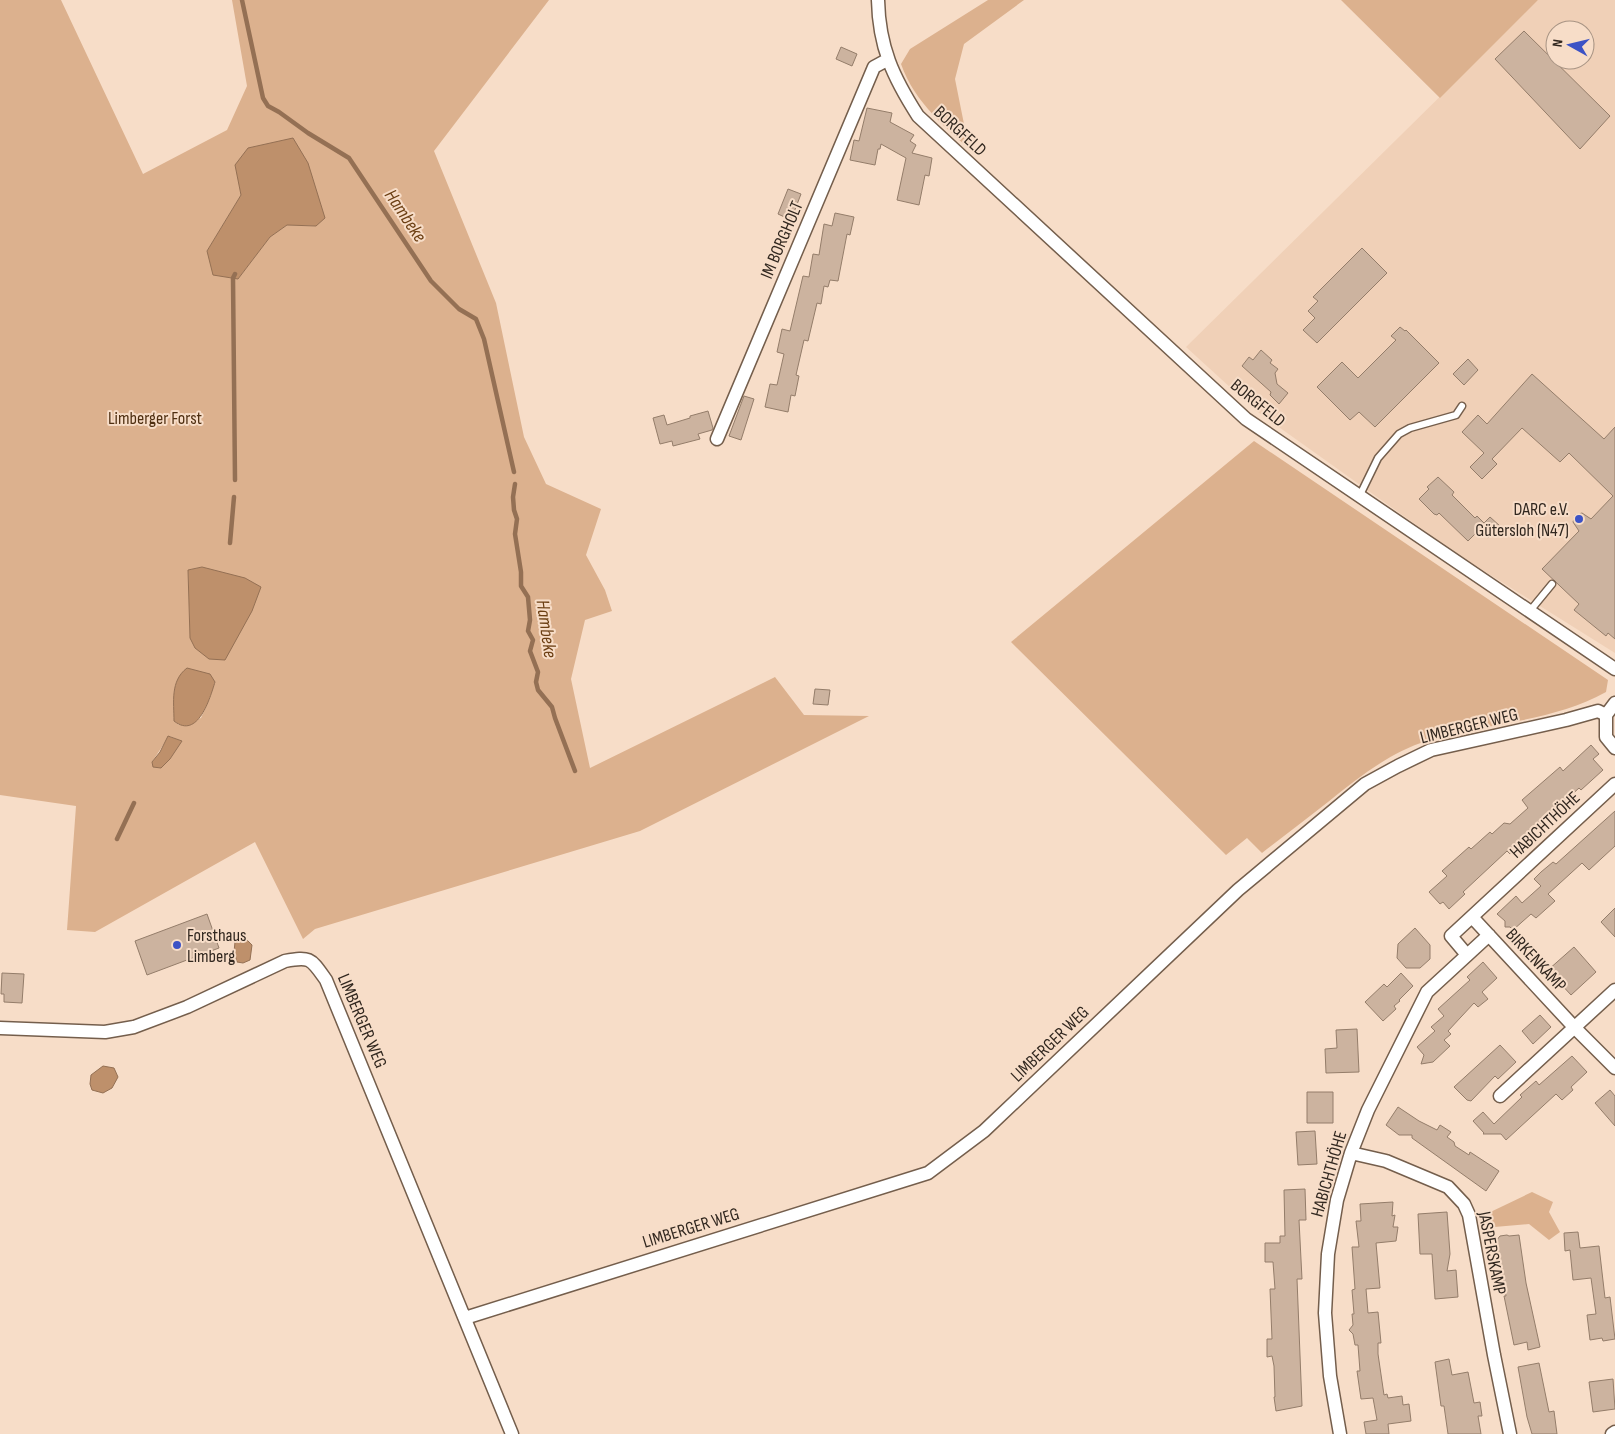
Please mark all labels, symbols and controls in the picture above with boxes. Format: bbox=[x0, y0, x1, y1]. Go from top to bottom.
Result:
north arrow bbox=[1545, 20, 1595, 70]
text: N bbox=[1549, 38, 1567, 48]
street label: BORGFELD bbox=[929, 101, 991, 161]
water label: Hambeke bbox=[379, 185, 431, 247]
street label: IM BORGHOLT bbox=[756, 198, 808, 282]
street label: BORGFELD bbox=[1226, 375, 1290, 431]
park label: Limberger Forst bbox=[108, 408, 203, 429]
place label: DARC e.V. Gütersloh (N47) bbox=[1475, 499, 1569, 541]
marker: DARC e.V. Gütersloh (N47) bbox=[1573, 513, 1585, 525]
water label: Hambeke bbox=[531, 598, 562, 660]
street label: LIMBERGER WEG bbox=[1418, 704, 1520, 748]
street label: HABICHTHÖHE bbox=[1506, 787, 1584, 863]
street label: BIRKENKAMP bbox=[1501, 924, 1571, 996]
place label: Forsthaus Limberg bbox=[187, 925, 247, 967]
marker: Forsthaus Limberg bbox=[171, 939, 183, 951]
street label: LIMBERGER WEG bbox=[333, 971, 391, 1071]
street label: LIMBERGER WEG bbox=[1007, 1002, 1093, 1086]
street label: HABICHTHÖHE bbox=[1307, 1129, 1351, 1219]
street label: LIMBERGER WEG bbox=[640, 1203, 742, 1253]
street label: JASPERSKAMP bbox=[1473, 1209, 1510, 1297]

